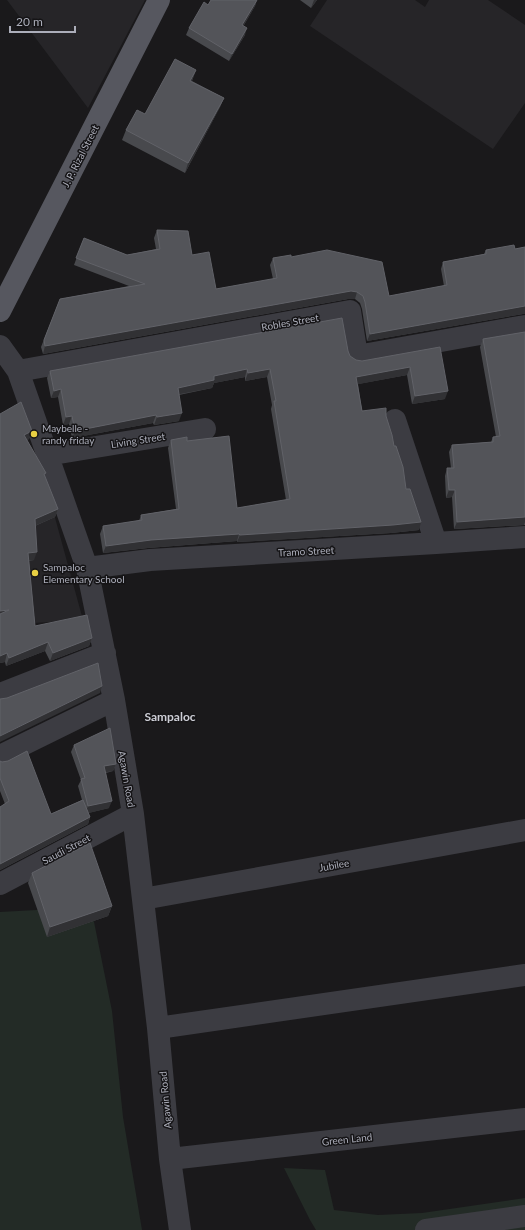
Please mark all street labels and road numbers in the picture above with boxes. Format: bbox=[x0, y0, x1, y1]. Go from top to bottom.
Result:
street label: J. P. Rizal Street bbox=[59, 122, 101, 189]
street label: Robles Street bbox=[260, 311, 320, 333]
street label: Living Street bbox=[110, 430, 166, 450]
street label: Tramo Street bbox=[278, 544, 335, 558]
street label: Agawin Road bbox=[116, 750, 138, 808]
street label: Saudi Street bbox=[40, 831, 92, 867]
street label: Jubilee bbox=[318, 856, 350, 874]
street label: Agawin Road bbox=[157, 1071, 173, 1129]
street label: Green Land bbox=[321, 1130, 373, 1148]

